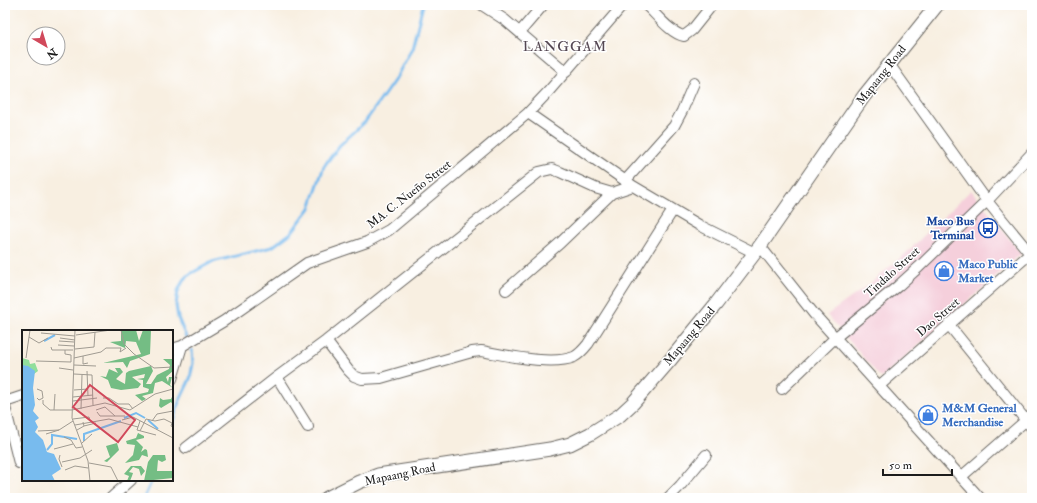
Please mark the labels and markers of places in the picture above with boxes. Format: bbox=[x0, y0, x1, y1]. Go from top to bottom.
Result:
place label: Maco Bus Terminal bbox=[925, 214, 975, 243]
bus stop icon: Maco Bus Terminal bbox=[977, 217, 999, 239]
place label: Maco Public Market bbox=[957, 257, 1018, 286]
shop icon: Maco Public Market bbox=[933, 260, 955, 282]
place label: M&M General Merchandise bbox=[941, 401, 1017, 430]
shop icon: M&M General Merchandise bbox=[917, 404, 939, 426]

